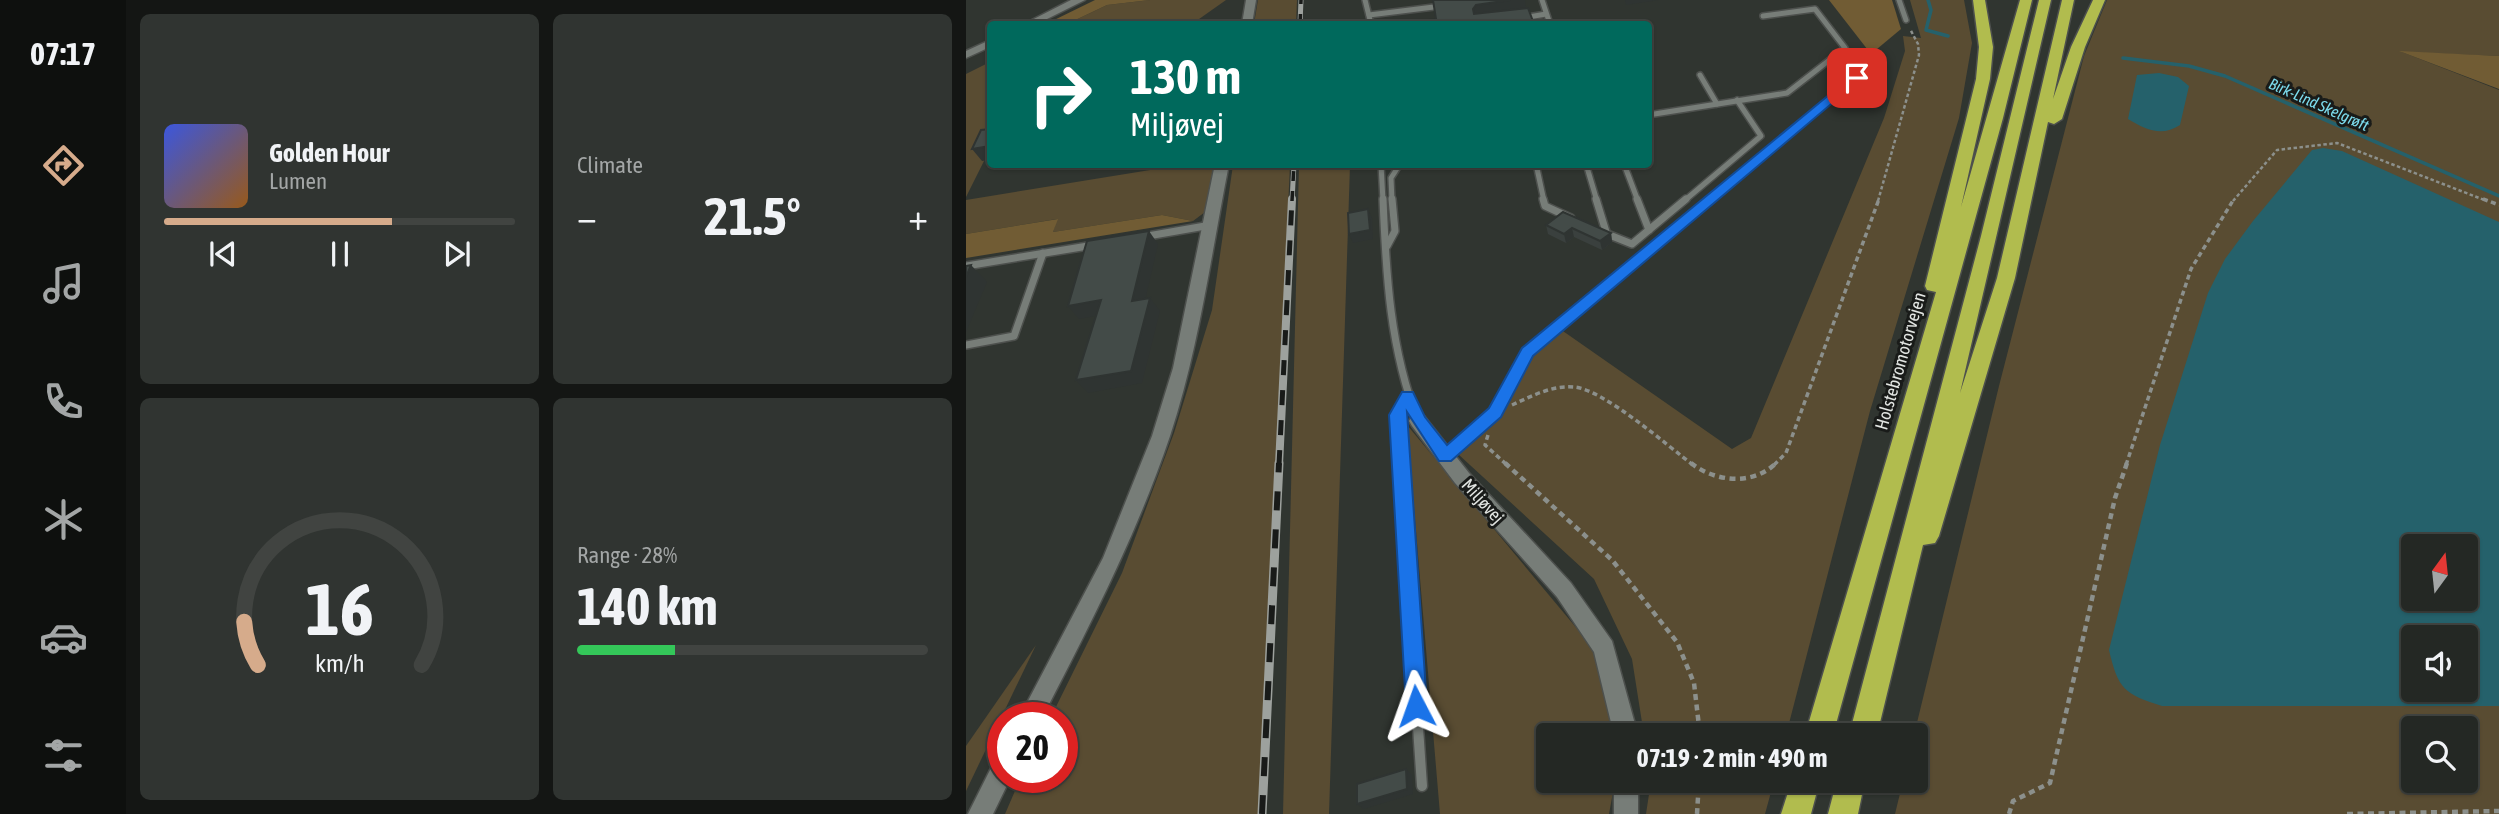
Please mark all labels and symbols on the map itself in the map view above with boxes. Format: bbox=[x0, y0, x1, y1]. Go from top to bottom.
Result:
pin bbox=[1827, 48, 1887, 108]
water label: Birk-Lind Skelgrøft bbox=[2266, 74, 2372, 135]
street label: Holstebromotorvejen bbox=[1870, 290, 1930, 432]
street label: Miljøvej bbox=[1457, 474, 1509, 528]
north arrow bbox=[2401, 534, 2478, 611]
position arrow bbox=[1379, 669, 1453, 743]
speed limit sign: 20 bbox=[987, 702, 1078, 793]

